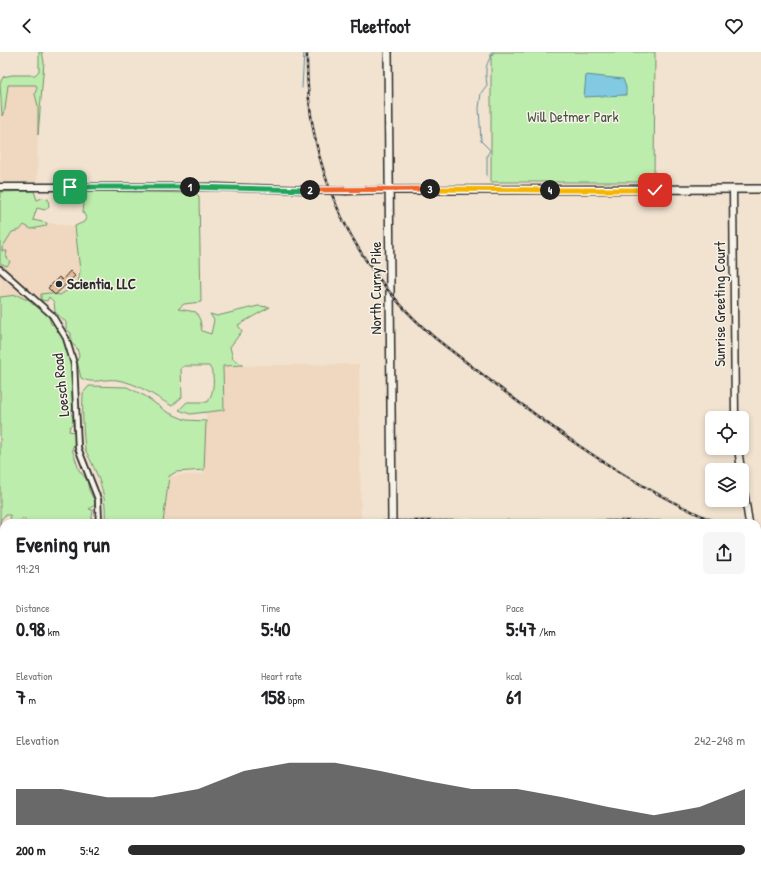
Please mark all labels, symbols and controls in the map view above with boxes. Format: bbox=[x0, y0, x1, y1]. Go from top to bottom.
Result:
text: Fleetfoot bbox=[351, 14, 410, 39]
icon: back bbox=[16, 15, 38, 37]
icon: heart bbox=[723, 15, 745, 37]
park label: Will Detmer Park bbox=[527, 106, 619, 127]
pin bbox=[53, 170, 87, 204]
pin bbox=[638, 173, 672, 207]
icon: arrive bbox=[59, 176, 81, 198]
pin: 1 bbox=[180, 177, 200, 197]
pin: 3 bbox=[420, 179, 440, 199]
icon: check bbox=[644, 179, 666, 201]
text: 1 bbox=[188, 180, 192, 194]
pin: 2 bbox=[300, 180, 320, 200]
pin: 4 bbox=[540, 180, 560, 200]
text: 3 bbox=[428, 182, 432, 196]
text: 2 bbox=[307, 183, 313, 197]
text: 4 bbox=[548, 183, 552, 197]
street label: Sunrise Greeting Court bbox=[709, 240, 730, 367]
street label: North Curry Pike bbox=[365, 241, 386, 335]
place label: Scientia, LLC bbox=[67, 273, 136, 294]
marker: Scientia, LLC bbox=[54, 279, 64, 289]
street label: Loesch Road bbox=[47, 352, 74, 418]
map controls bbox=[705, 411, 749, 507]
button: locate bbox=[705, 411, 749, 455]
button: layers bbox=[705, 463, 749, 507]
text: Evening run bbox=[16, 529, 110, 559]
button: share bbox=[703, 532, 745, 574]
text: 19:29 bbox=[16, 559, 39, 577]
text: Distance bbox=[16, 601, 50, 615]
text: Time bbox=[261, 601, 280, 615]
text: Pace bbox=[506, 601, 524, 615]
text: 0.98 bbox=[16, 615, 45, 642]
text: 5:40 bbox=[261, 615, 291, 642]
text: 5:47 bbox=[506, 615, 537, 642]
text: km bbox=[45, 625, 60, 639]
text: /km bbox=[537, 625, 556, 639]
text: Elevation bbox=[16, 669, 53, 683]
text: Heart rate bbox=[261, 669, 302, 683]
text: kcal bbox=[506, 669, 522, 683]
text: 7 bbox=[16, 683, 26, 710]
text: 158 bbox=[261, 683, 285, 710]
text: 61 bbox=[506, 683, 521, 710]
text: m bbox=[26, 693, 36, 707]
text: bpm bbox=[285, 693, 305, 707]
text: Elevation bbox=[16, 731, 59, 749]
text: 242–248 m bbox=[694, 731, 745, 749]
text: 200 m bbox=[16, 841, 46, 859]
text: 5:42 bbox=[80, 841, 99, 859]

